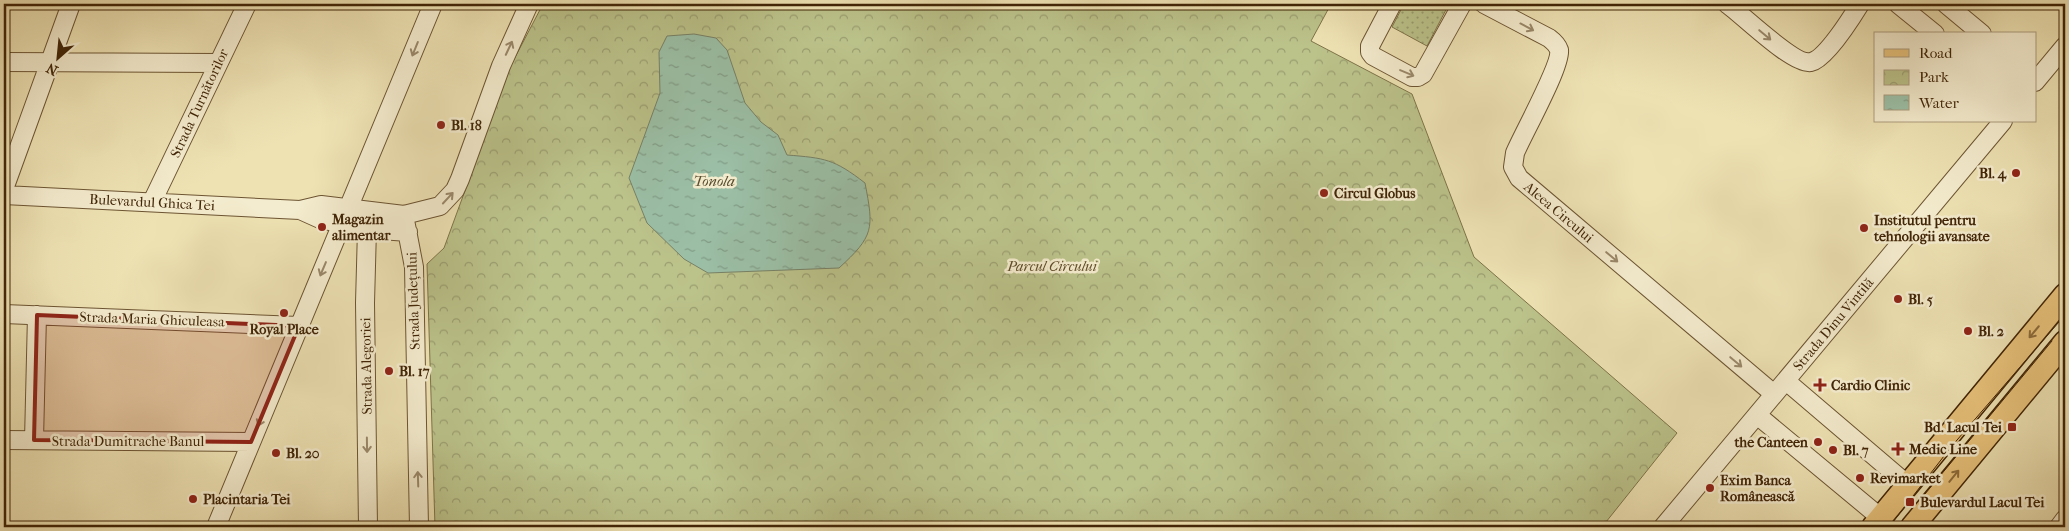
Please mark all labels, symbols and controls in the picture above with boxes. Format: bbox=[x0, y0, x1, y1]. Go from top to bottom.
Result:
one-way arrow bbox=[1519, 23, 1534, 32]
one-way arrow bbox=[1758, 29, 1771, 40]
north arrow bbox=[32, 32, 82, 82]
legend bbox=[1874, 32, 2036, 122]
one-way arrow bbox=[409, 41, 419, 56]
one-way arrow bbox=[505, 41, 514, 56]
text: Road bbox=[1919, 44, 1953, 62]
street label: Strada Turnătorilor bbox=[167, 46, 232, 160]
text: N bbox=[43, 59, 61, 79]
text: Park bbox=[1919, 68, 1949, 86]
one-way arrow bbox=[1399, 69, 1414, 79]
text: Water bbox=[1918, 94, 1959, 112]
place label: Bl. 18 bbox=[451, 117, 482, 134]
marker: Bl. 18 bbox=[435, 119, 447, 131]
place label: Bl. 4 bbox=[1979, 165, 2007, 182]
marker: Bl. 4 bbox=[2010, 167, 2022, 179]
water label: Tonola bbox=[693, 172, 735, 190]
street label: Aleea Circului bbox=[1520, 178, 1597, 246]
place label: Circul Globus bbox=[1334, 185, 1416, 202]
marker: Circul Globus bbox=[1318, 187, 1330, 199]
street label: Bulevardul Ghica Tei bbox=[89, 191, 215, 214]
one-way arrow bbox=[442, 191, 454, 204]
place label: Magazin alimentar bbox=[331, 211, 391, 244]
place label: Institutul pentru tehnologii avansate bbox=[1873, 212, 1990, 245]
marker: Magazin alimentar bbox=[316, 221, 328, 233]
marker: Institutul pentru tehnologii avansate bbox=[1858, 222, 1870, 234]
one-way arrow bbox=[1606, 251, 1619, 263]
street label: Strada Județului bbox=[403, 252, 424, 350]
park label: Parcul Circului bbox=[1006, 258, 1098, 275]
one-way arrow bbox=[318, 261, 327, 276]
street label: Strada Dinu Vintilă bbox=[1790, 274, 1878, 374]
place label: Bl. 5 bbox=[1908, 291, 1933, 308]
marker: Bl. 5 bbox=[1892, 293, 1904, 305]
marker: Royal Place bbox=[278, 307, 290, 319]
street label: Strada Maria Ghiculeasa bbox=[79, 308, 225, 331]
street label: Strada Alegoriei bbox=[357, 317, 376, 415]
place label: Royal Place bbox=[249, 321, 319, 338]
place label: Bl. 2 bbox=[1978, 323, 2004, 340]
marker: Bl. 2 bbox=[1962, 325, 1974, 337]
one-way arrow bbox=[2029, 325, 2040, 338]
one-way arrow bbox=[1730, 356, 1743, 368]
place label: Bl. 17 bbox=[399, 363, 430, 380]
marker: Bl. 17 bbox=[383, 365, 395, 377]
place label: Cardio Clinic bbox=[1831, 377, 1911, 394]
marker: Cardio Clinic bbox=[1813, 378, 1827, 392]
one-way arrow bbox=[255, 411, 265, 426]
place label: Bd. Lacul Tei bbox=[1924, 419, 2003, 436]
marker: Bd. Lacul Tei bbox=[2006, 421, 2018, 433]
street label: Strada Dumitrache Banul bbox=[52, 433, 204, 450]
place label: the Canteen bbox=[1733, 434, 1809, 451]
marker: the Canteen bbox=[1812, 436, 1824, 448]
one-way arrow bbox=[362, 437, 371, 453]
place label: Medic Line bbox=[1908, 441, 1977, 458]
place label: Bl. 7 bbox=[1843, 442, 1869, 459]
marker: Medic Line bbox=[1891, 442, 1905, 456]
marker: Bl. 7 bbox=[1827, 444, 1839, 456]
place label: Bl. 20 bbox=[286, 445, 320, 462]
marker: Bl. 20 bbox=[270, 447, 282, 459]
place label: Revimarket bbox=[1870, 470, 1942, 487]
one-way arrow bbox=[1949, 470, 1960, 483]
one-way arrow bbox=[413, 471, 422, 487]
place label: Exim Banca Românească bbox=[1720, 472, 1795, 505]
marker: Revimarket bbox=[1854, 472, 1866, 484]
marker: Exim Banca Românească bbox=[1704, 482, 1716, 494]
place label: Placintaria Tei bbox=[203, 491, 291, 508]
marker: Placintaria Tei bbox=[187, 493, 199, 505]
place label: Bulevardul Lacul Tei bbox=[1920, 494, 2045, 511]
marker: Bulevardul Lacul Tei bbox=[1904, 496, 1916, 508]

